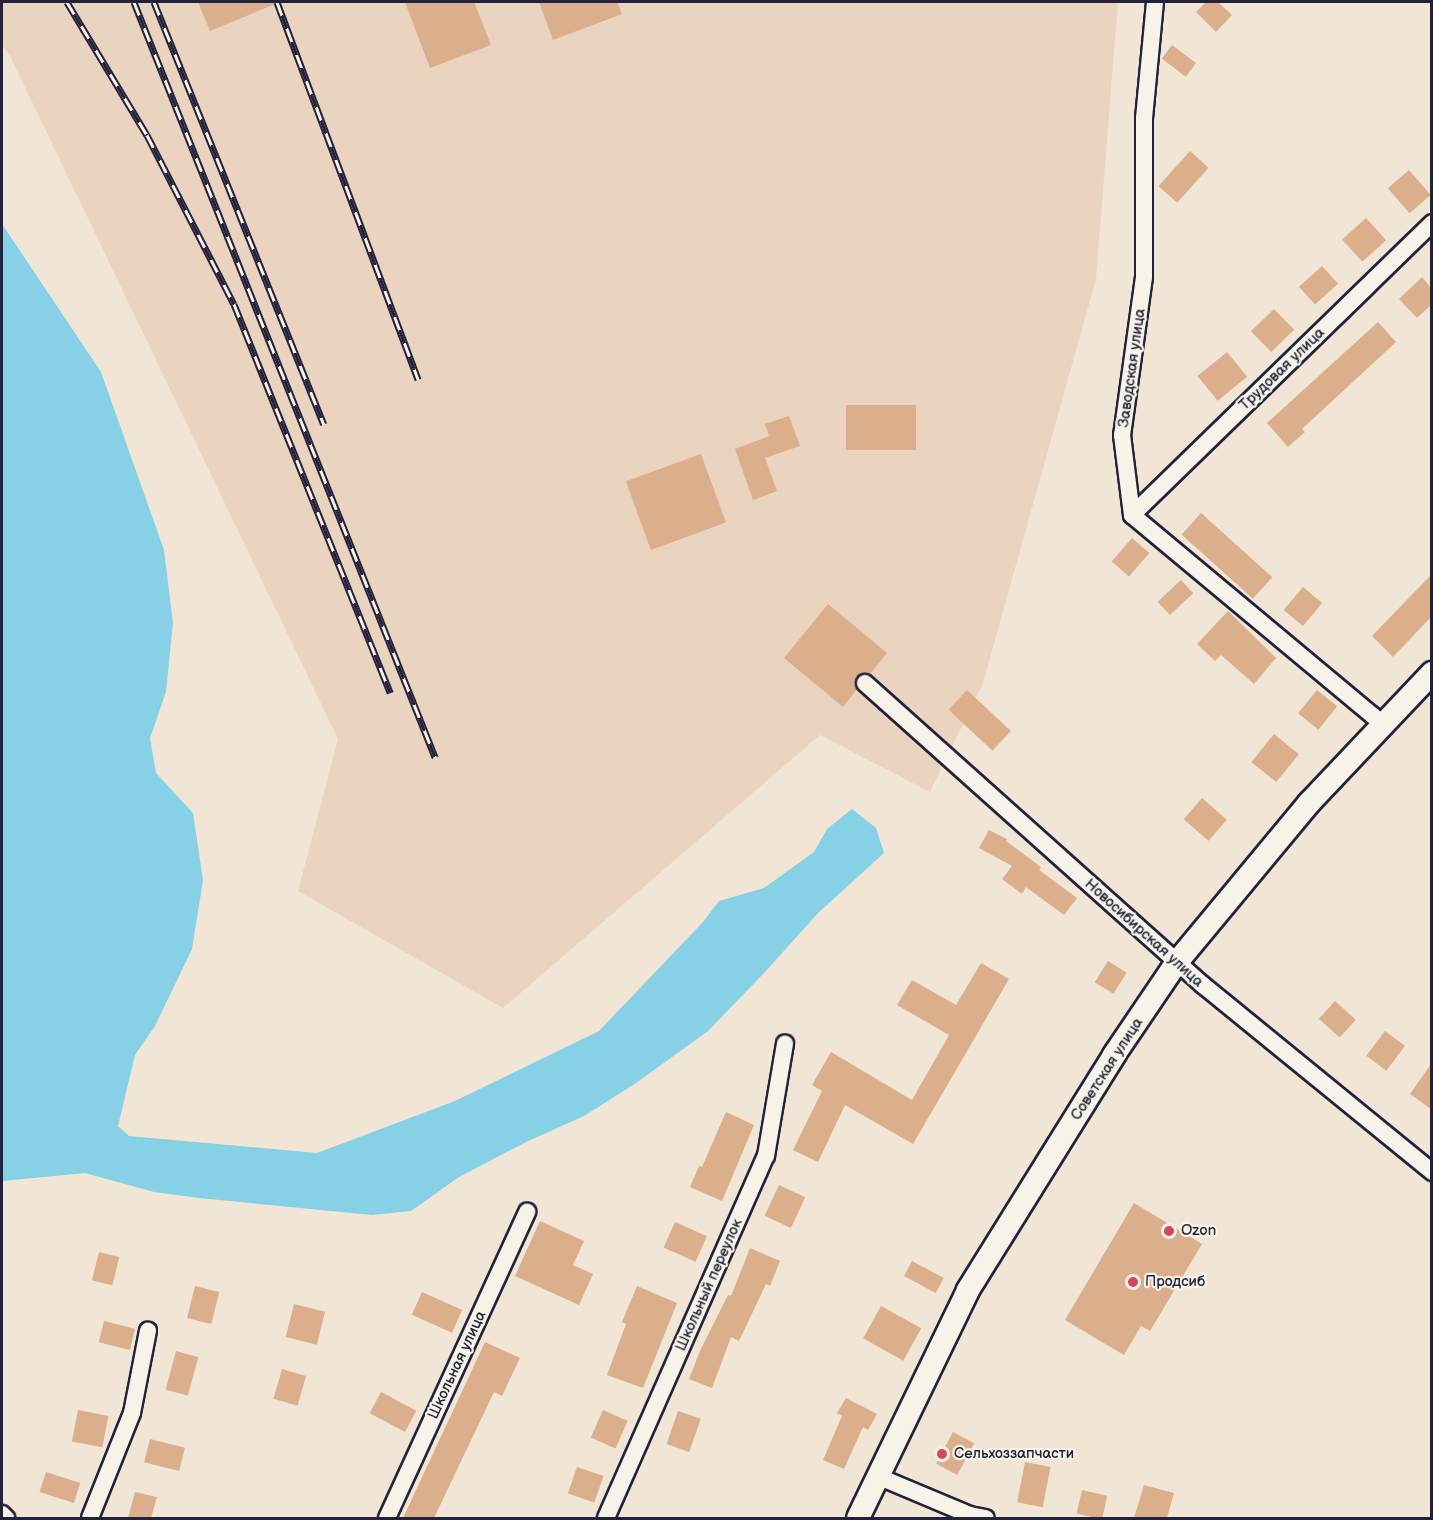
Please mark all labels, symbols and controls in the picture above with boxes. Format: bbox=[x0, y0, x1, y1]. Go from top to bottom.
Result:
street label: Заводская улица bbox=[1115, 307, 1149, 429]
street label: Трудовая улица bbox=[1236, 324, 1328, 414]
street label: Новосибирская улица bbox=[1081, 875, 1207, 991]
street label: Советская улица bbox=[1067, 1014, 1147, 1124]
street label: Школьный переулок bbox=[672, 1216, 746, 1354]
place label: Ozon bbox=[1181, 1222, 1216, 1240]
marker: Ozon bbox=[1162, 1224, 1176, 1238]
place label: Продсиб bbox=[1145, 1273, 1205, 1291]
marker: Продсиб bbox=[1126, 1275, 1140, 1289]
street label: Школьная улица bbox=[424, 1308, 490, 1422]
place label: Сельхоззапчасти bbox=[954, 1445, 1074, 1463]
marker: Сельхоззапчасти bbox=[935, 1447, 949, 1461]

